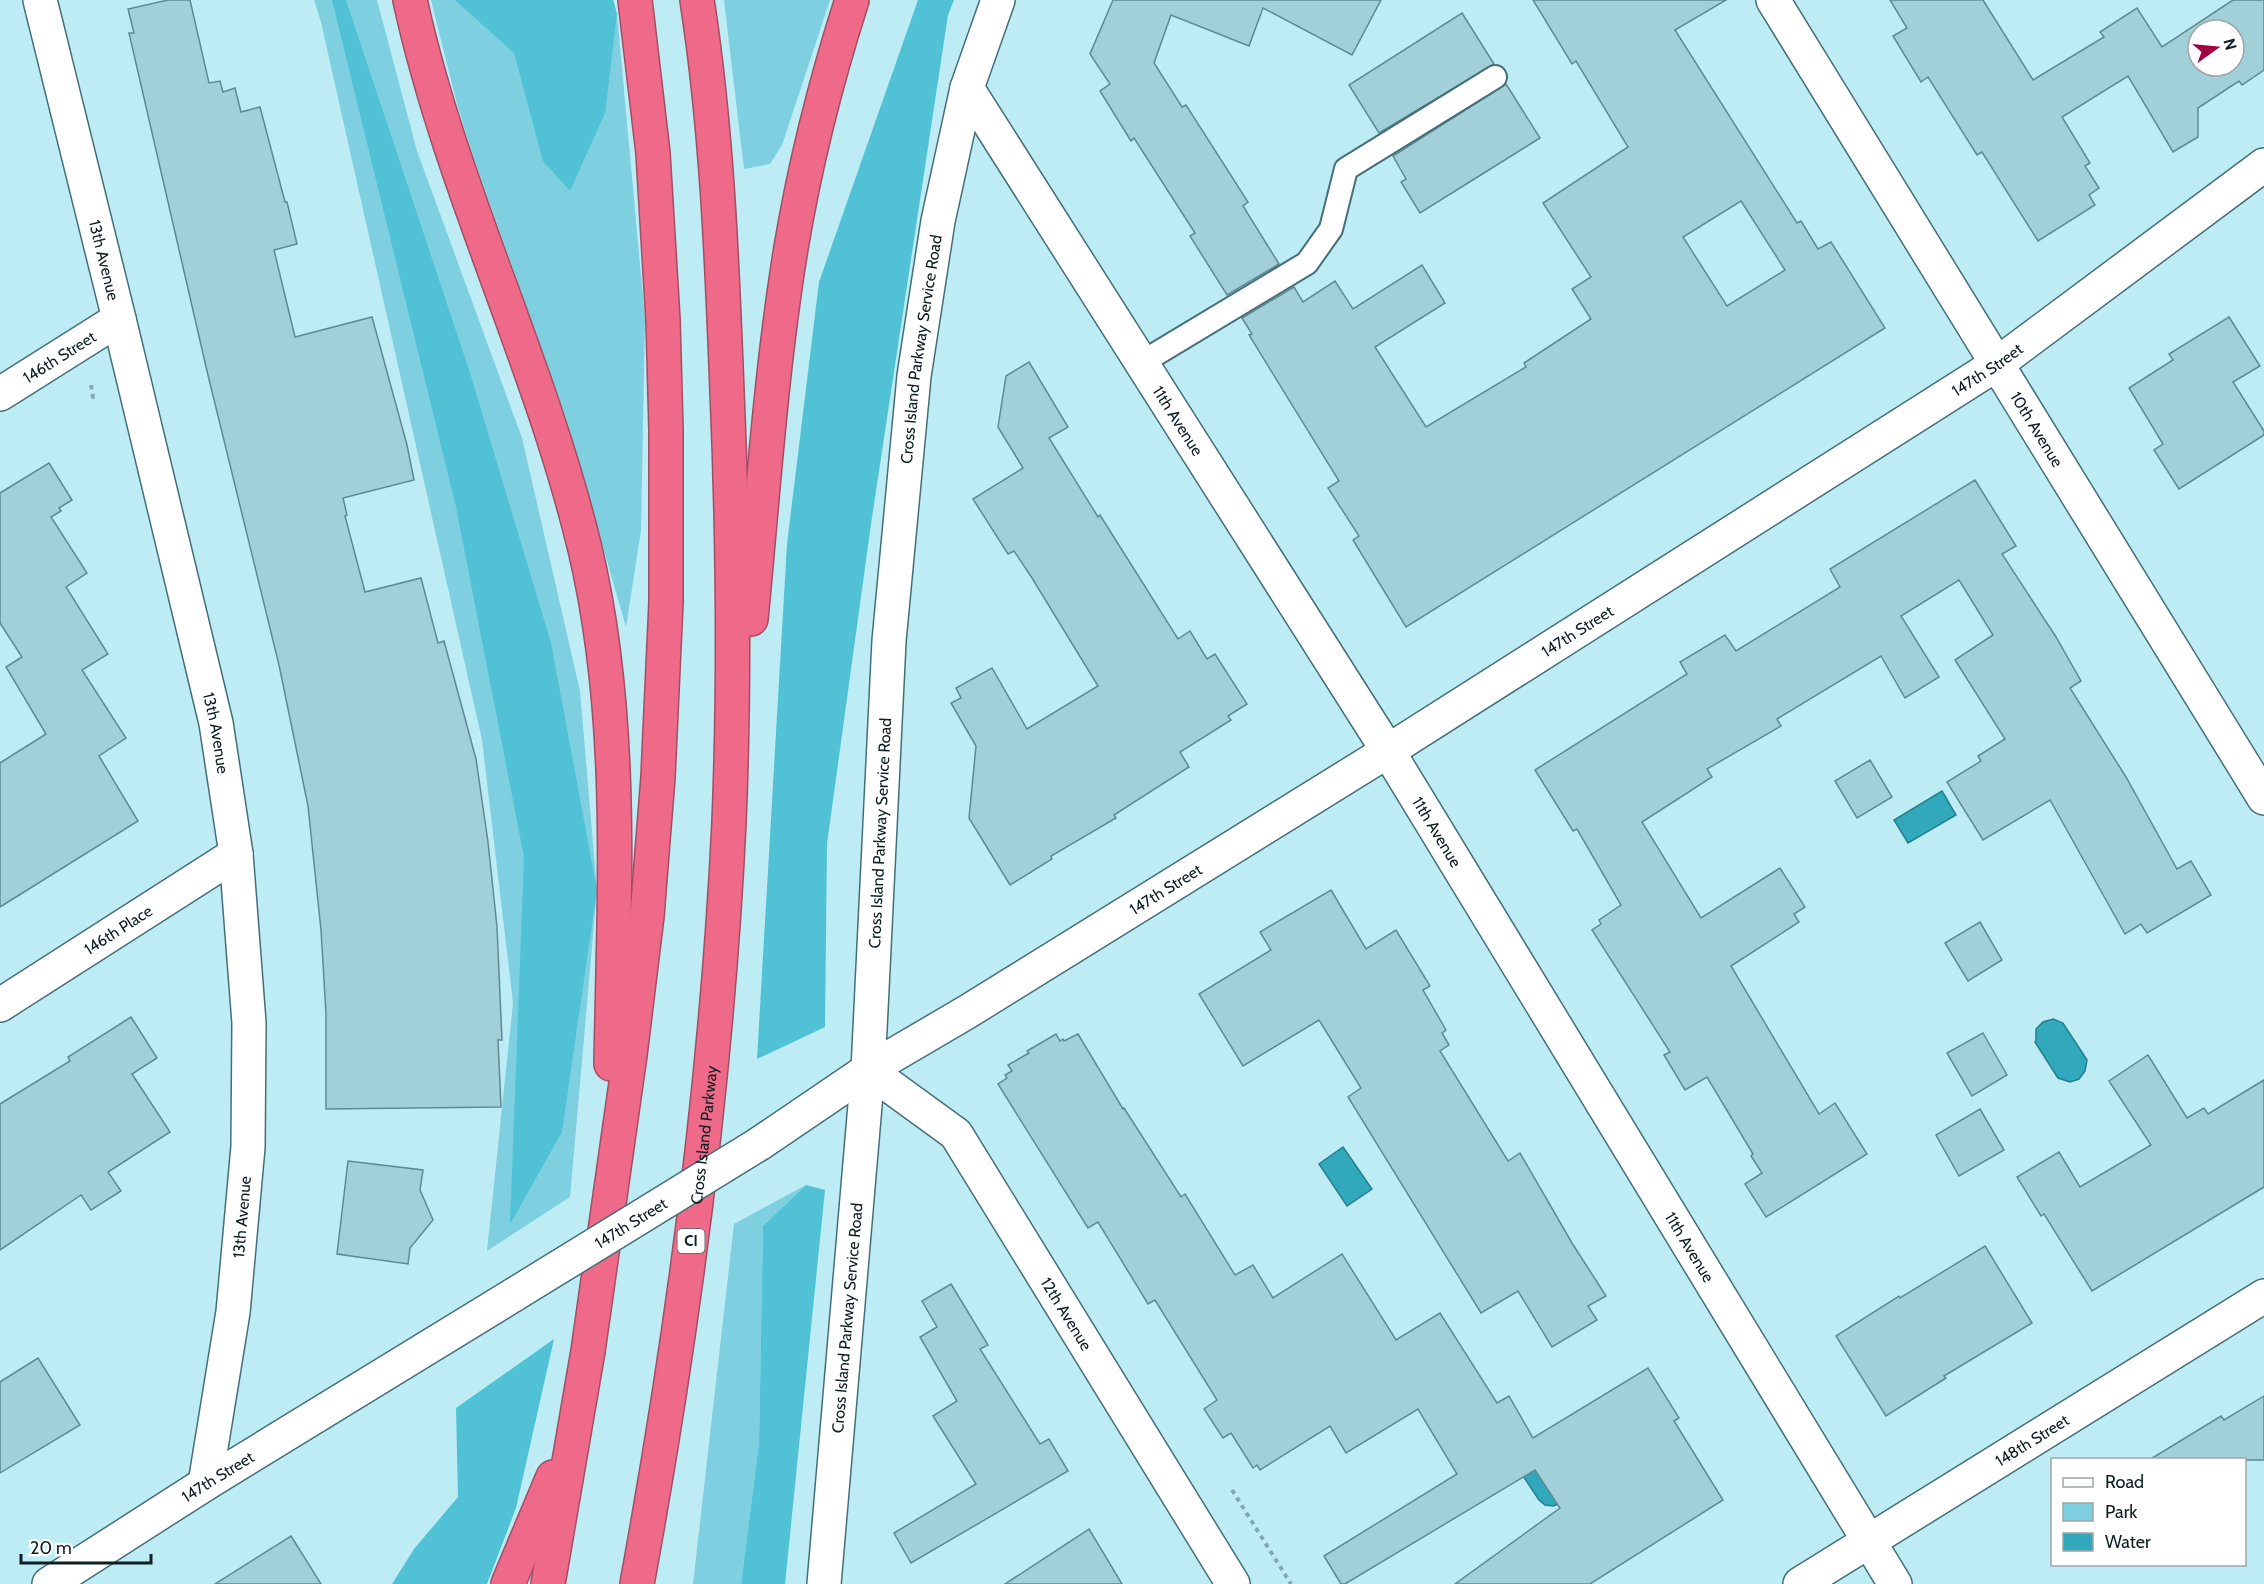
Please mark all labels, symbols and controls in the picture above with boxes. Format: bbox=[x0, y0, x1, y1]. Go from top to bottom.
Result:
north arrow bbox=[2186, 18, 2246, 78]
text: N bbox=[2219, 36, 2241, 52]
street label: 13th Avenue bbox=[85, 218, 124, 302]
street label: Cross Island Parkway Service Road bbox=[896, 233, 945, 465]
street label: 146th Street bbox=[19, 326, 100, 387]
street label: 147th Street bbox=[1948, 339, 2027, 400]
street label: 11th Avenue bbox=[1149, 382, 1207, 459]
street label: 10th Avenue bbox=[2007, 388, 2067, 470]
street label: 147th Street bbox=[1538, 601, 1617, 661]
street label: 13th Avenue bbox=[199, 690, 233, 775]
street label: Cross Island Parkway Service Road bbox=[864, 717, 895, 949]
street label: 11th Avenue bbox=[1409, 793, 1466, 870]
street label: 147th Street bbox=[1126, 859, 1206, 918]
street label: 146th Place bbox=[80, 901, 156, 958]
street label: Cross Island Parkway bbox=[686, 1065, 721, 1206]
street label: 13th Avenue bbox=[229, 1175, 255, 1259]
street label: 147th Street bbox=[591, 1193, 671, 1252]
street label: Cross Island Parkway Service Road bbox=[827, 1202, 866, 1434]
street label: 11th Avenue bbox=[1661, 1208, 1719, 1286]
road number: CI bbox=[678, 1229, 704, 1253]
street label: 12th Avenue bbox=[1037, 1274, 1096, 1354]
street label: 148th Street bbox=[1992, 1410, 2073, 1470]
street label: 147th Street bbox=[178, 1447, 258, 1506]
legend bbox=[2051, 1458, 2246, 1566]
text: Road bbox=[2105, 1471, 2144, 1493]
text: Park bbox=[2105, 1501, 2138, 1523]
scale bar bbox=[21, 1527, 152, 1565]
text: Water bbox=[2105, 1531, 2151, 1553]
text: 20 m bbox=[30, 1537, 72, 1559]

